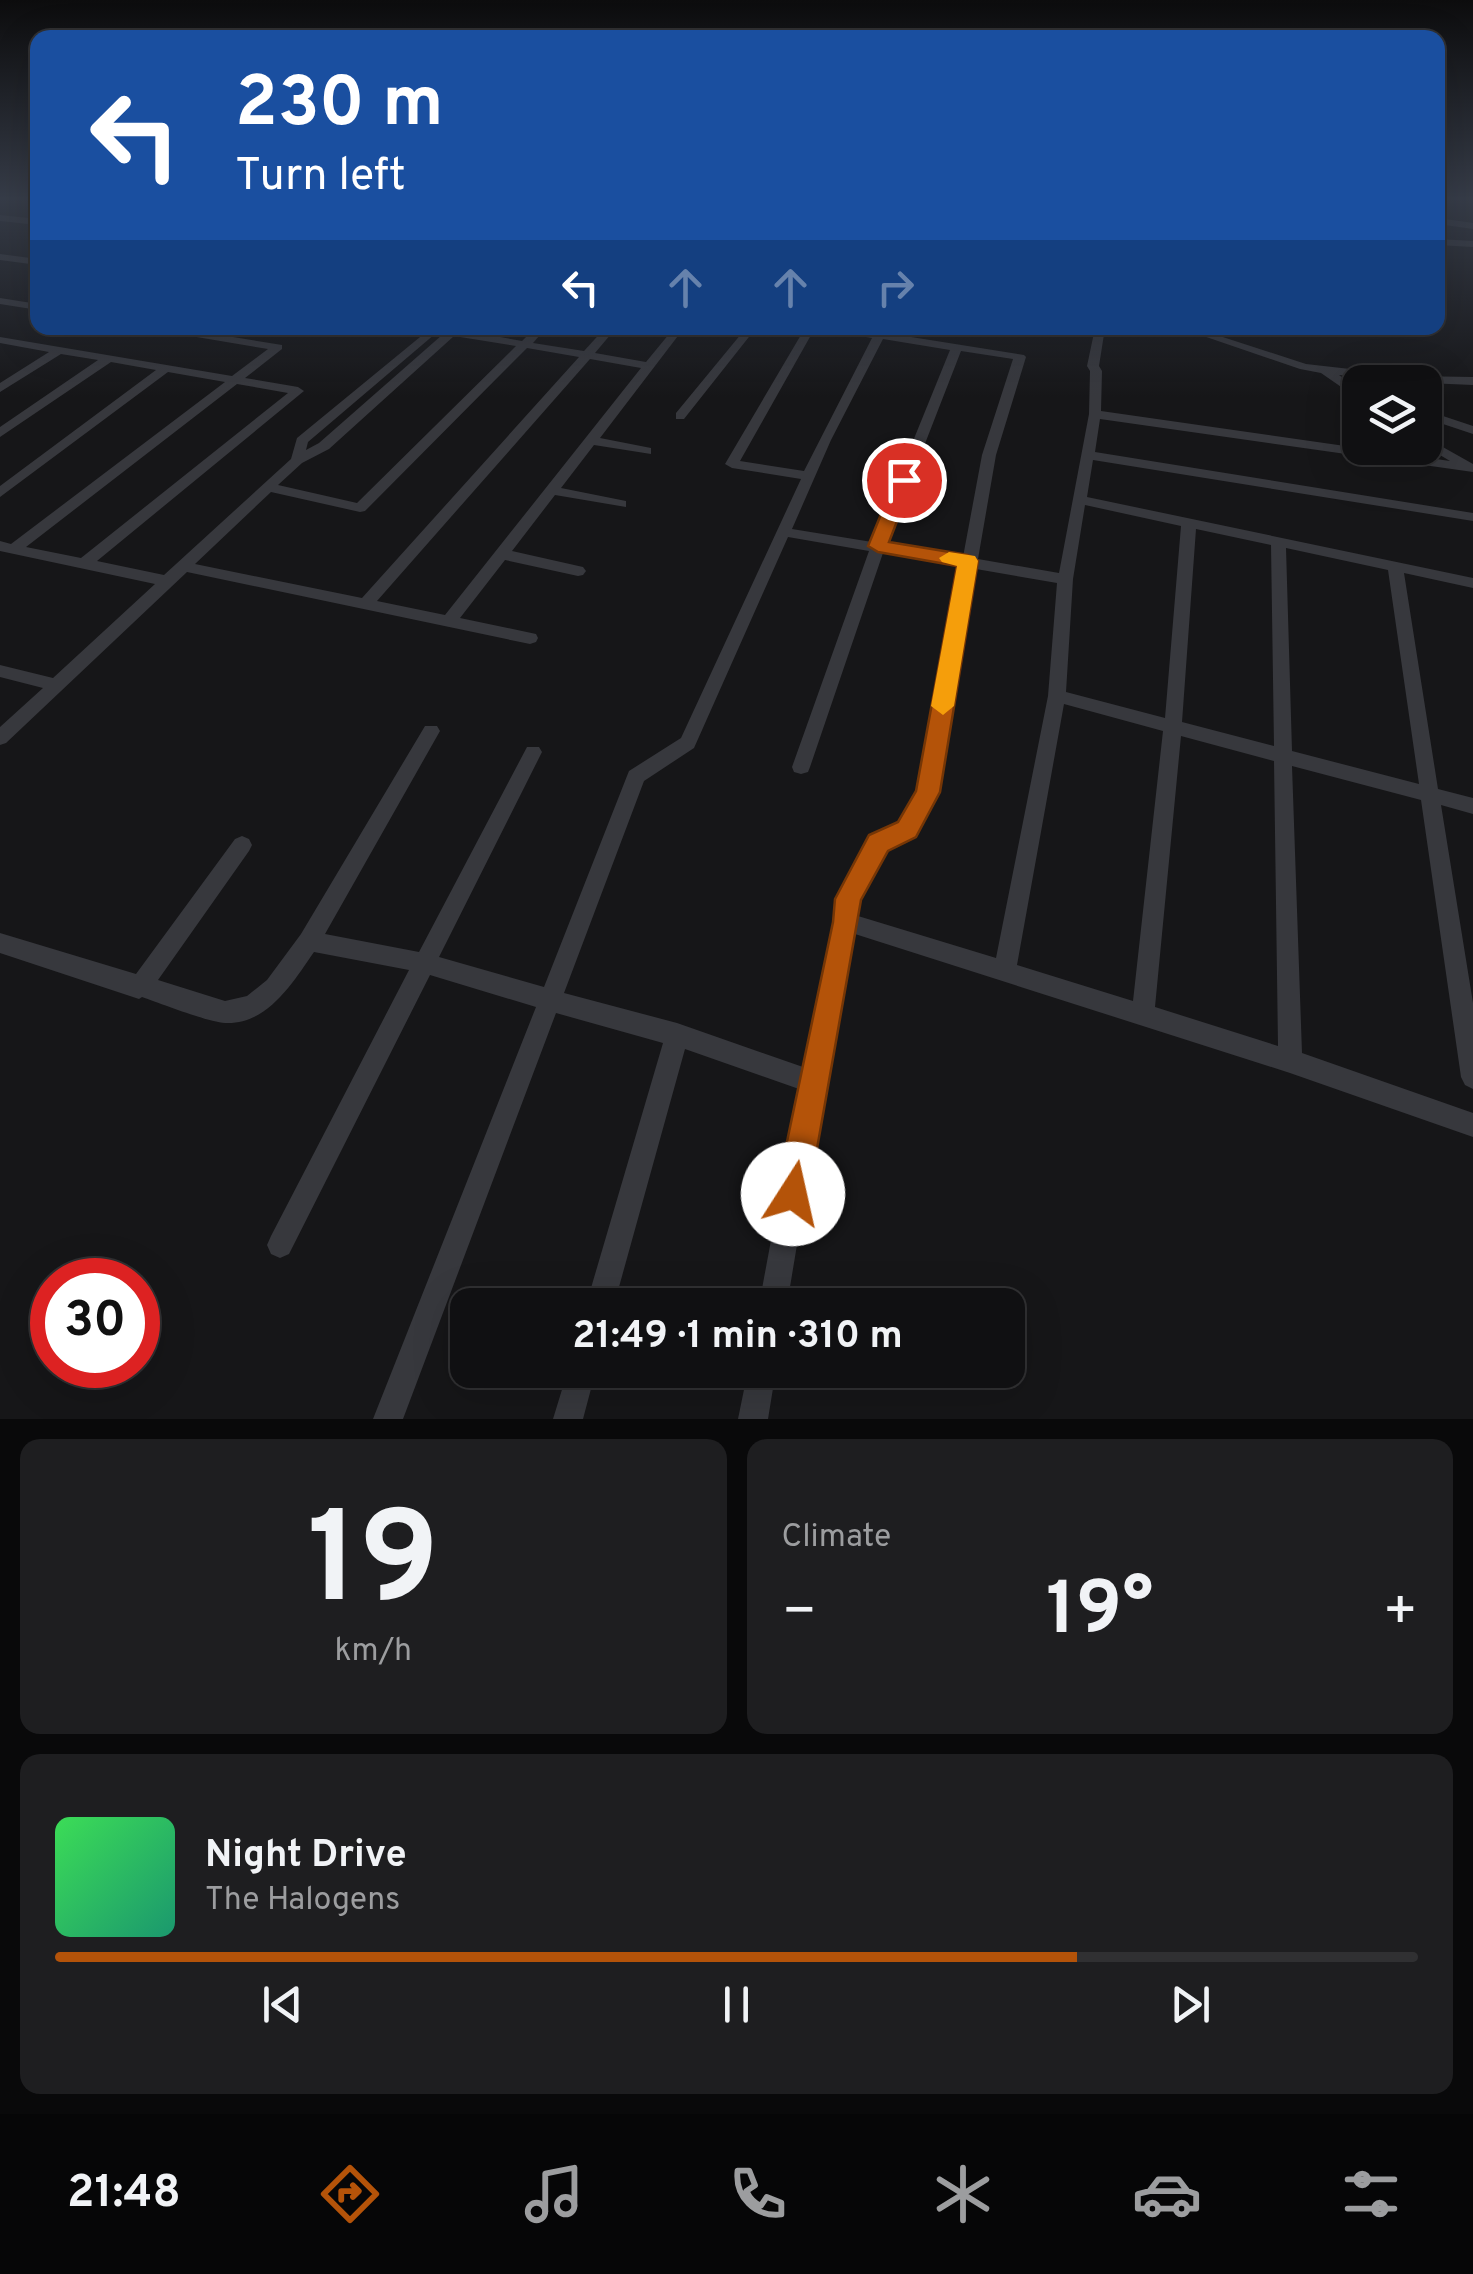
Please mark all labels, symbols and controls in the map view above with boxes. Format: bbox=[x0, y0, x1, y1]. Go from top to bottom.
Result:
text: 230 m bbox=[235, 62, 444, 151]
icon: left bbox=[70, 70, 200, 200]
text: Turn left bbox=[235, 149, 406, 206]
icon: left bbox=[553, 260, 608, 315]
icon: ahead bbox=[658, 260, 713, 315]
icon: ahead bbox=[763, 260, 818, 315]
icon: right bbox=[868, 260, 923, 315]
map controls bbox=[1342, 365, 1442, 465]
button: layers bbox=[1342, 365, 1442, 465]
pin bbox=[862, 438, 947, 523]
icon: arrive bbox=[877, 453, 932, 508]
position arrow bbox=[741, 1142, 845, 1246]
speed limit sign: 30 bbox=[30, 1258, 160, 1388]
text: 21:49 · 1 min · 310 m bbox=[572, 1313, 903, 1362]
text: 19 bbox=[307, 1484, 439, 1649]
text: Climate bbox=[782, 1518, 891, 1558]
text: 19° bbox=[1046, 1566, 1153, 1661]
text: − bbox=[782, 1579, 817, 1649]
text: + bbox=[1383, 1579, 1418, 1649]
text: km/h bbox=[334, 1632, 412, 1672]
text: Night Drive bbox=[205, 1832, 407, 1881]
text: The Halogens bbox=[205, 1881, 400, 1921]
icon: previous bbox=[255, 1977, 310, 2032]
icon: pause bbox=[709, 1977, 764, 2032]
icon: next bbox=[1163, 1977, 1218, 2032]
icon: directions bbox=[315, 2159, 385, 2229]
icon: music bbox=[519, 2159, 589, 2229]
icon: phone bbox=[723, 2159, 793, 2229]
icon: climate bbox=[928, 2159, 998, 2229]
icon: car bbox=[1132, 2159, 1202, 2229]
icon: filters bbox=[1336, 2159, 1406, 2229]
text: 21:48 bbox=[67, 2166, 181, 2223]

